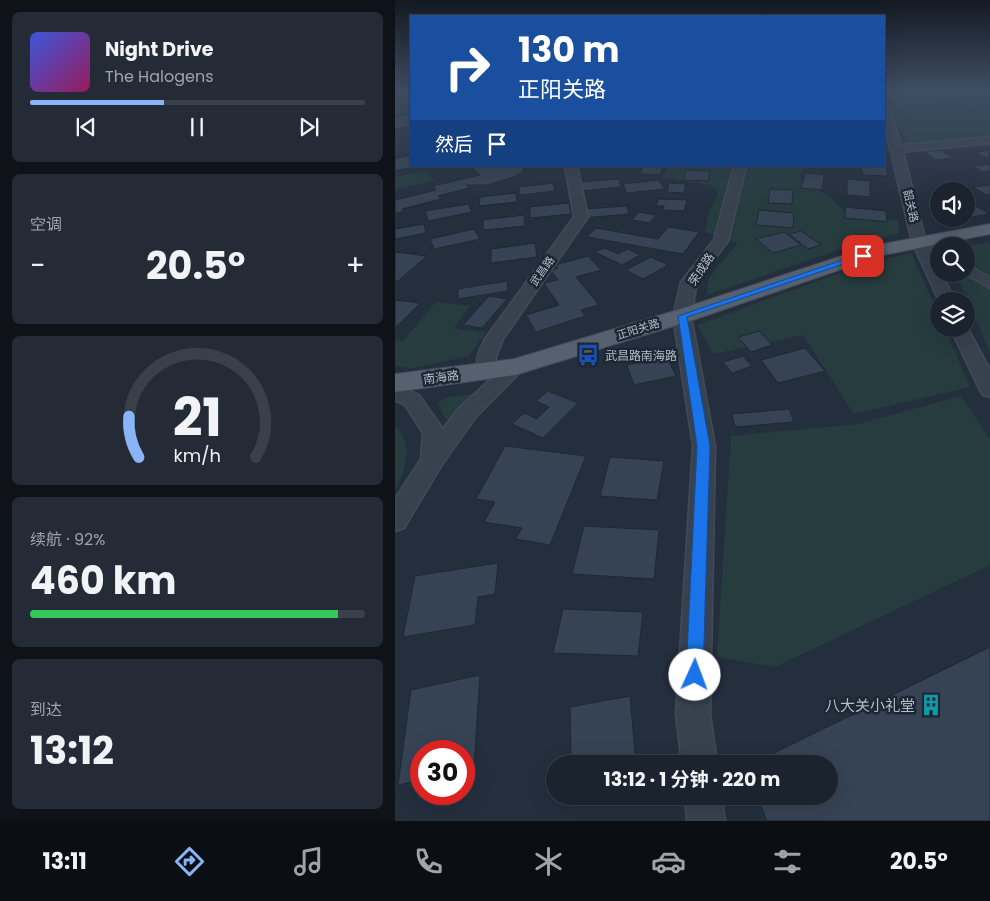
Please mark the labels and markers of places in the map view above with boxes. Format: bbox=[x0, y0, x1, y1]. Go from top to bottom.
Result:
pin bbox=[842, 235, 884, 277]
bus stop icon: 武昌路南海路 bbox=[575, 342, 601, 368]
place label: 武昌路南海路 bbox=[605, 347, 677, 364]
building icon: 八大关小礼堂 bbox=[918, 692, 944, 718]
place label: 八大关小礼堂 bbox=[825, 695, 915, 716]

